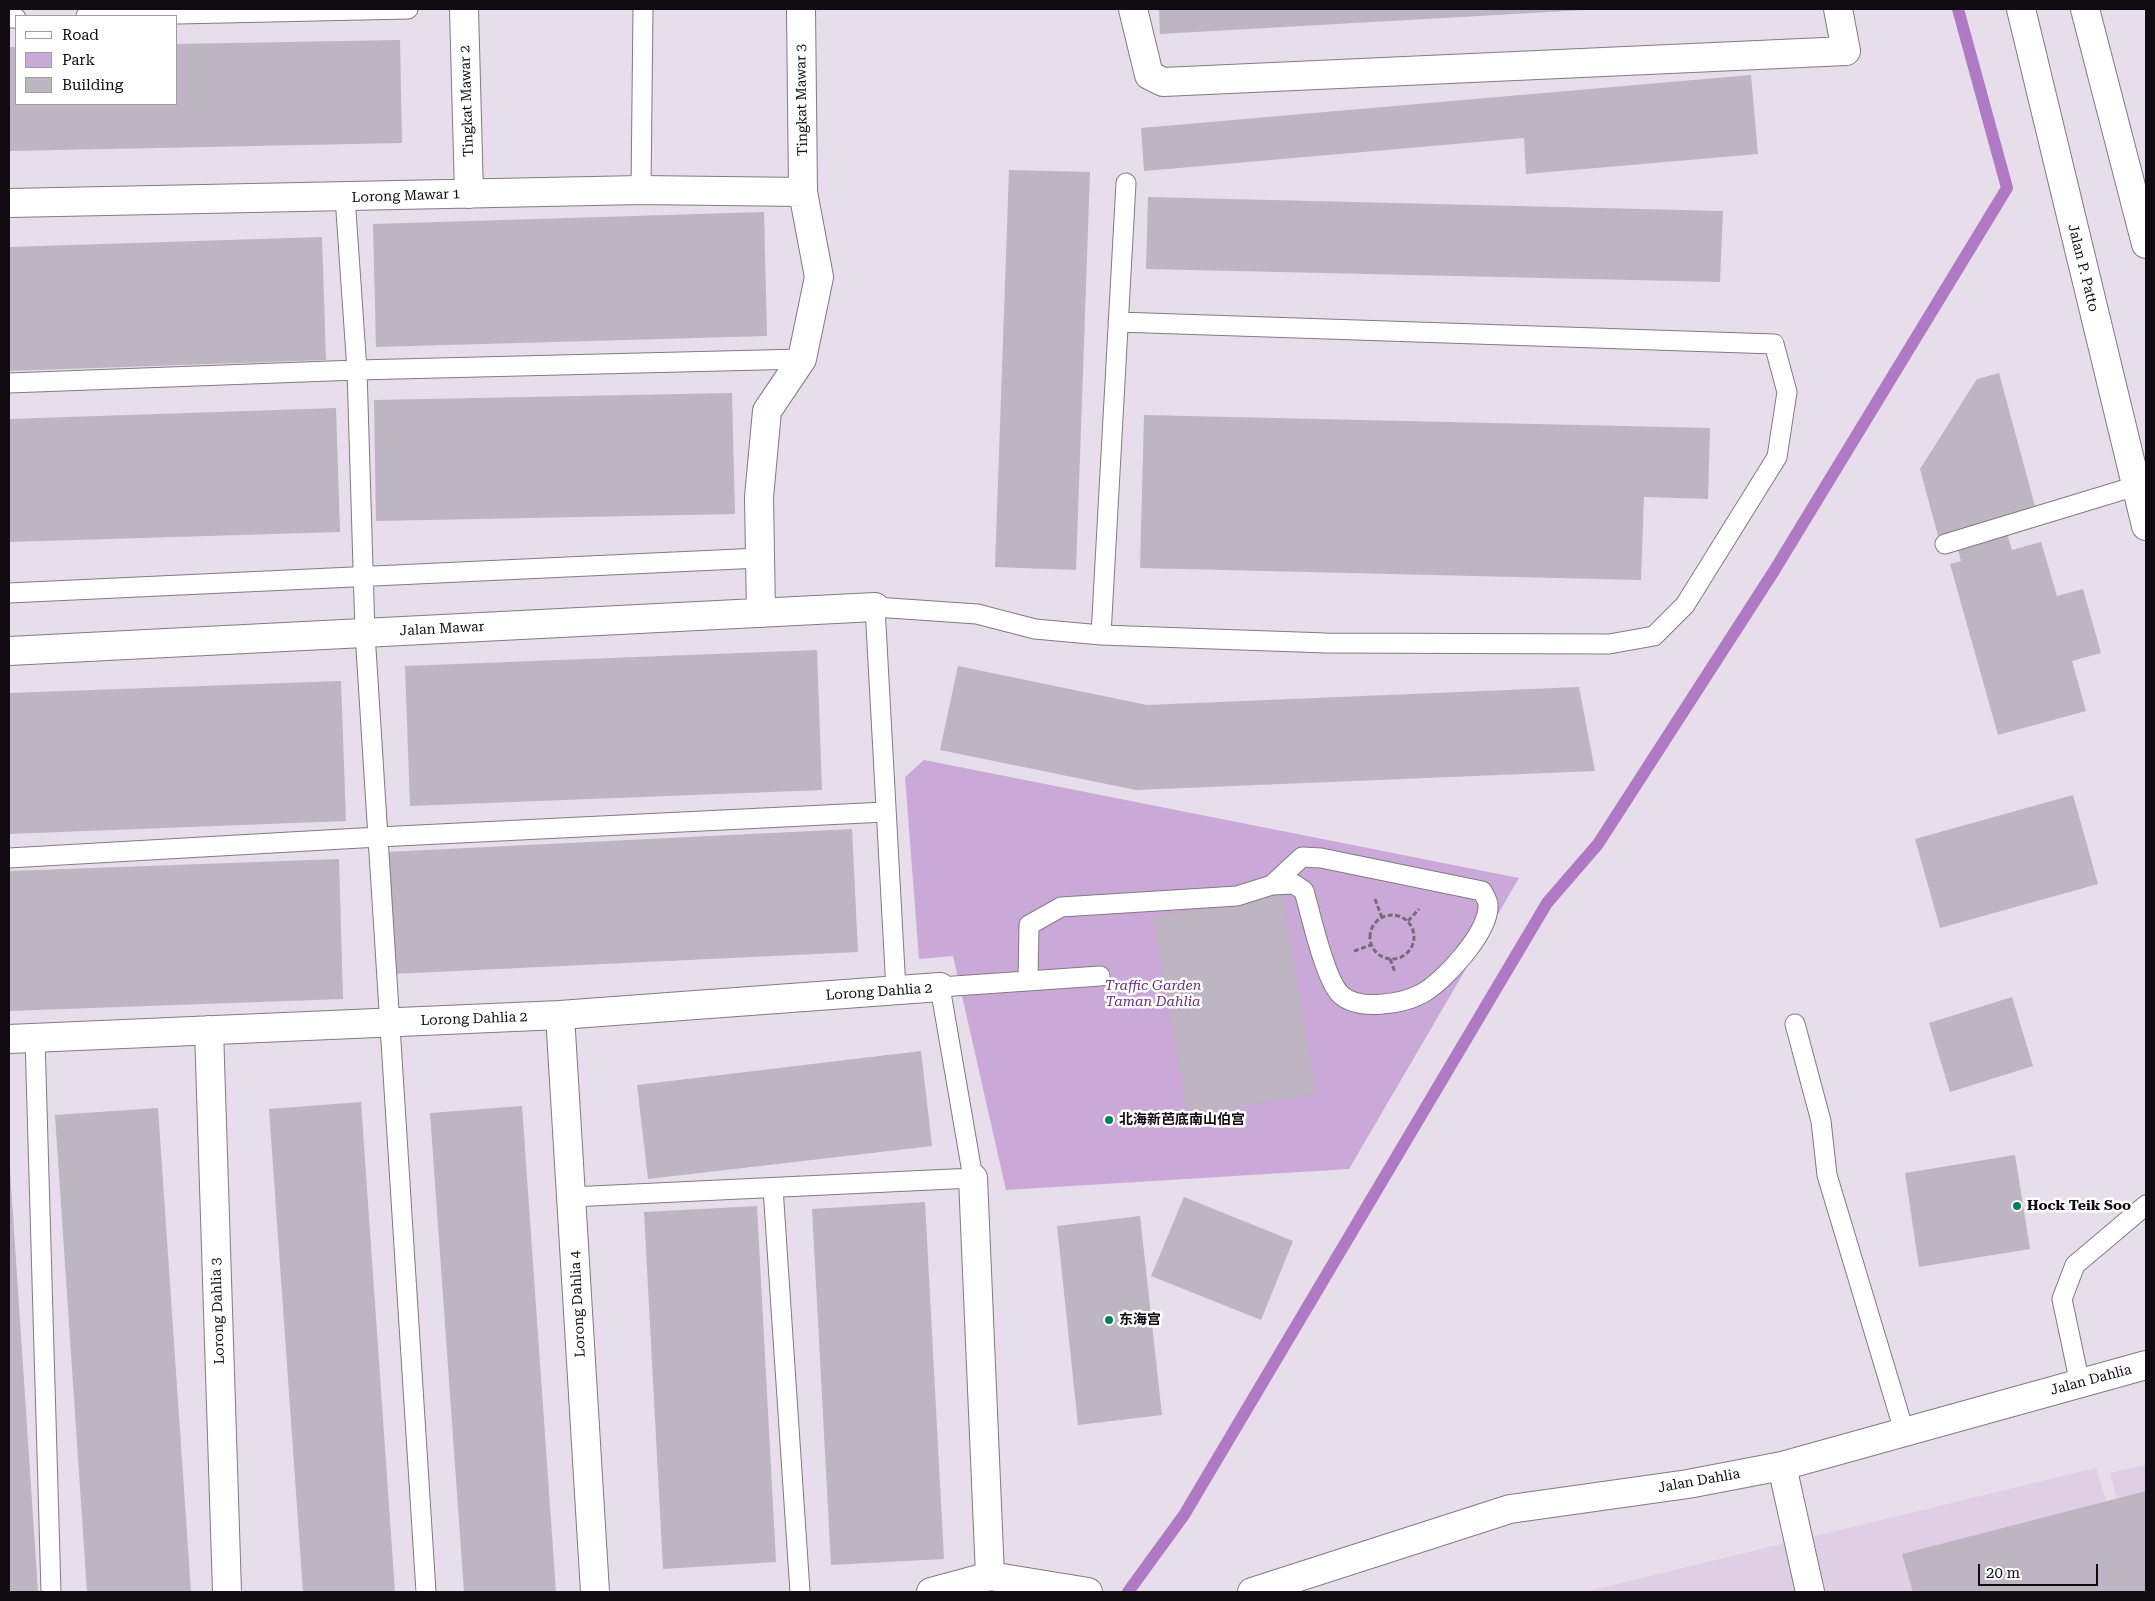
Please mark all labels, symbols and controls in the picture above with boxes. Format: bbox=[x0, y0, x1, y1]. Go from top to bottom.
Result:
legend bbox=[15, 15, 178, 105]
text: Road bbox=[62, 26, 99, 44]
street label: Tingkat Mawar 3 bbox=[793, 44, 811, 156]
street label: Tingkat Mawar 2 bbox=[457, 45, 477, 157]
text: Park bbox=[62, 51, 95, 69]
text: Building bbox=[62, 76, 123, 94]
street label: Lorong Mawar 1 bbox=[351, 186, 461, 206]
street label: Jalan P. Patto bbox=[2064, 222, 2102, 314]
street label: Jalan Mawar bbox=[399, 618, 485, 640]
park label: Traffic Garden Taman Dahlia bbox=[1105, 978, 1201, 1010]
street label: Lorong Dahlia 2 bbox=[825, 980, 933, 1004]
street label: Lorong Dahlia 2 bbox=[420, 1009, 528, 1029]
place label: 北海新芭底南山伯宫 bbox=[1119, 1112, 1245, 1128]
marker: 北海新芭底南山伯宫 bbox=[1103, 1114, 1115, 1126]
place label: Hock Teik Soo bbox=[2027, 1198, 2131, 1214]
marker: Hock Teik Soo bbox=[2011, 1200, 2023, 1212]
street label: Lorong Dahlia 4 bbox=[567, 1250, 589, 1358]
street label: Lorong Dahlia 3 bbox=[208, 1257, 228, 1365]
place label: 东海宫 bbox=[1119, 1312, 1161, 1328]
marker: 东海宫 bbox=[1103, 1314, 1115, 1326]
street label: Jalan Dahlia bbox=[2049, 1361, 2133, 1399]
street label: Jalan Dahlia bbox=[1657, 1465, 1741, 1497]
scale bar bbox=[1980, 1554, 2100, 1586]
text: 20 m bbox=[1986, 1564, 2020, 1582]

